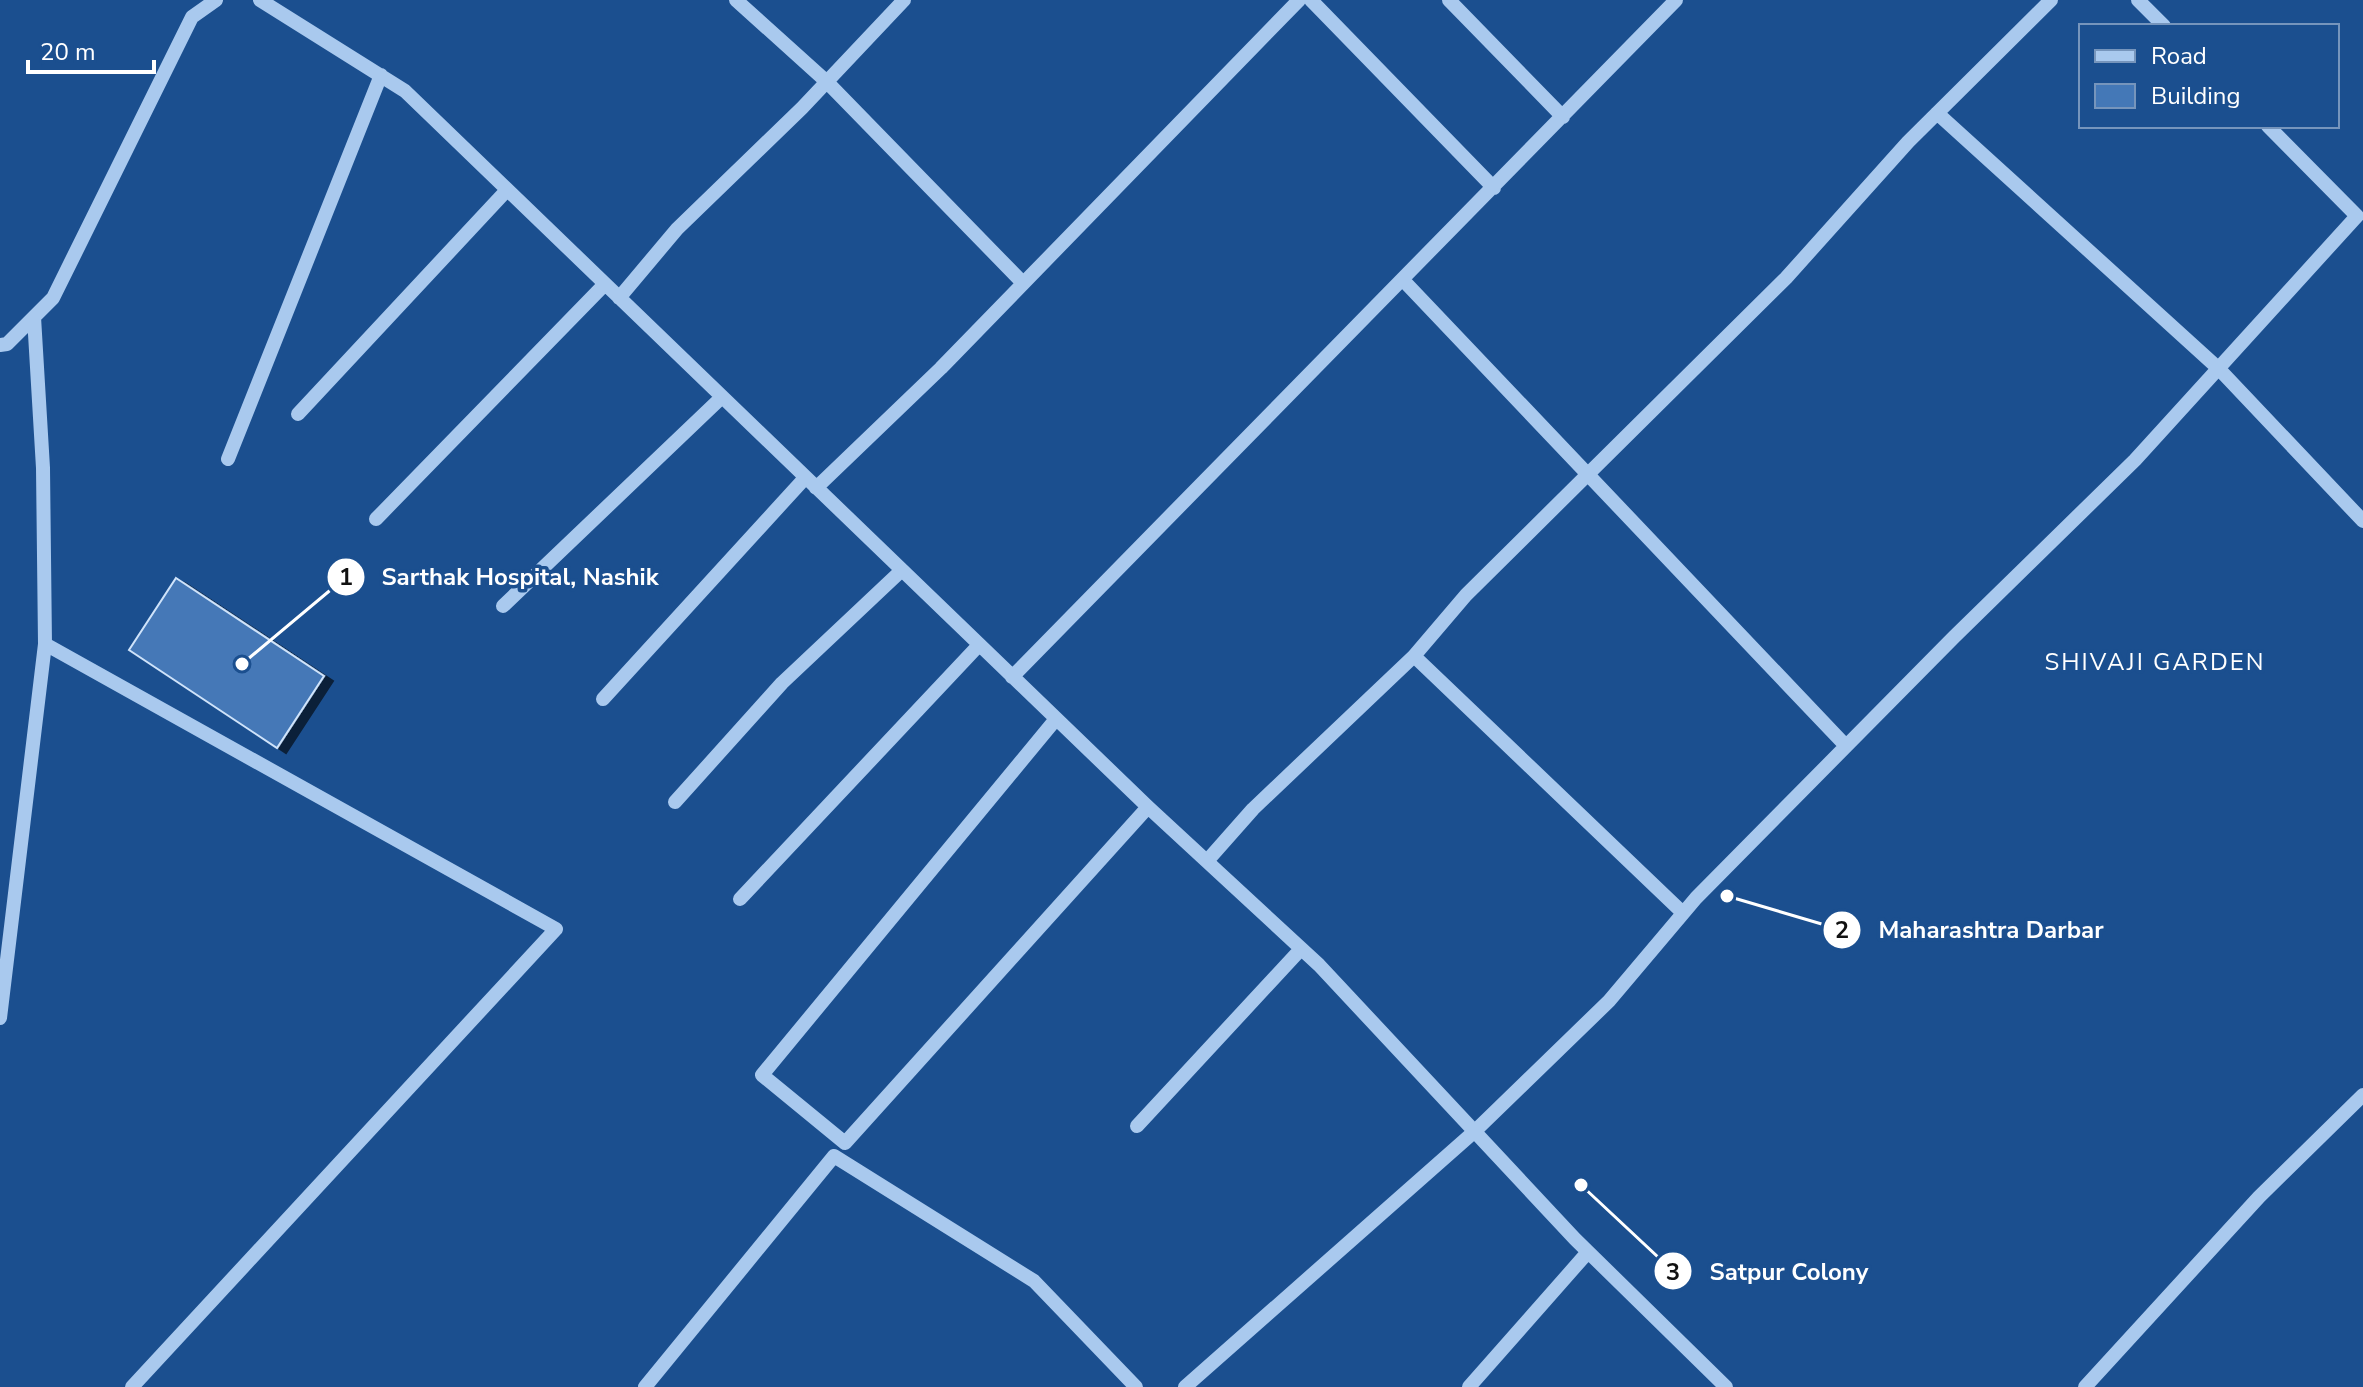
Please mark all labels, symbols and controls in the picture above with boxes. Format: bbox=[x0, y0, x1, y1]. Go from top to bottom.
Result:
scale bar bbox=[28, 24, 154, 74]
legend bbox=[2079, 24, 2339, 128]
text: 20 m bbox=[40, 36, 96, 68]
text: Road bbox=[2151, 40, 2207, 72]
text: Building bbox=[2151, 80, 2241, 112]
callout: Sarthak Hospital, Nashik bbox=[326, 553, 675, 601]
text: 1 bbox=[339, 561, 353, 593]
text: Sarthak Hospital, Nashik bbox=[381, 561, 660, 593]
district label: SHIVAJI GARDEN bbox=[2045, 646, 2266, 678]
callout: Maharashtra Darbar bbox=[1822, 906, 2119, 954]
text: 2 bbox=[1835, 914, 1849, 946]
text: Maharashtra Darbar bbox=[1878, 914, 2104, 946]
callout: Satpur Colony bbox=[1653, 1247, 1884, 1295]
text: 3 bbox=[1666, 1256, 1680, 1288]
text: Satpur Colony bbox=[1710, 1256, 1869, 1288]

